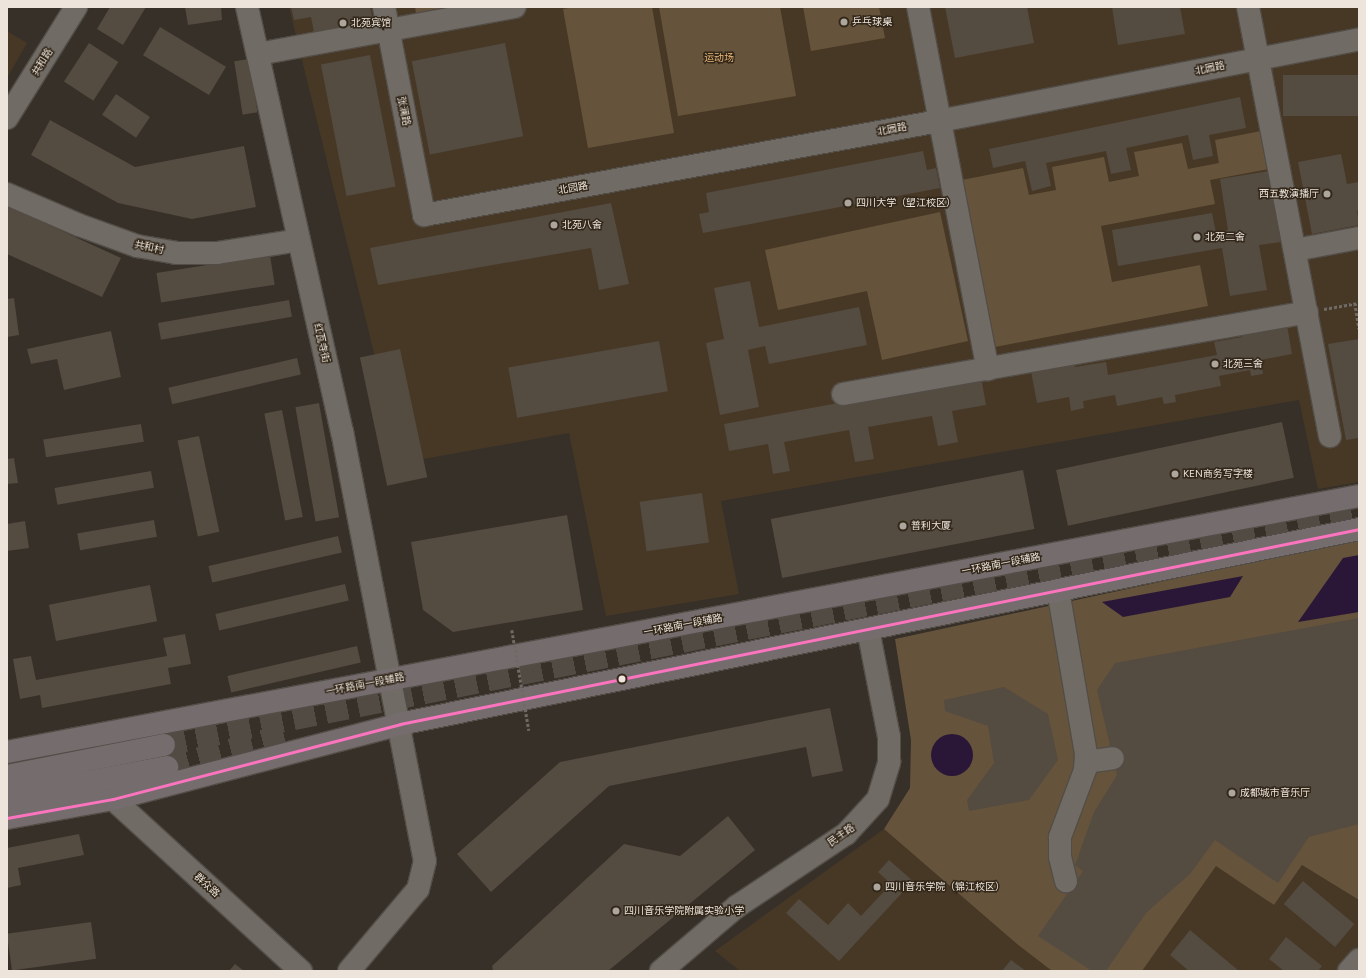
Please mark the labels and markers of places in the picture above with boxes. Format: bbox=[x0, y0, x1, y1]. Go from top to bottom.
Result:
place label: 乒乓球桌 bbox=[852, 16, 892, 28]
place label: 北苑宾馆 bbox=[351, 17, 391, 29]
marker: 乒乓球桌 bbox=[839, 17, 849, 27]
marker: 北苑宾馆 bbox=[338, 18, 348, 28]
place label: 西五教演播厅 bbox=[1259, 188, 1319, 200]
marker: 西五教演播厅 bbox=[1322, 189, 1332, 199]
place label: 四川大学（望江校区） bbox=[856, 197, 956, 209]
marker: 四川大学（望江校区） bbox=[843, 198, 853, 208]
place label: 北苑八舍 bbox=[562, 219, 602, 231]
marker: 北苑八舍 bbox=[549, 220, 559, 230]
place label: 北苑二舍 bbox=[1205, 231, 1245, 243]
marker: 北苑二舍 bbox=[1192, 232, 1202, 242]
place label: 北苑三舍 bbox=[1223, 358, 1263, 370]
marker: 北苑三舍 bbox=[1210, 359, 1220, 369]
place label: KEN商务写字楼 bbox=[1183, 468, 1253, 480]
marker: KEN商务写字楼 bbox=[1170, 469, 1180, 479]
place label: 普利大厦 bbox=[911, 520, 951, 532]
marker: 普利大厦 bbox=[898, 521, 908, 531]
unlabelled marker bbox=[617, 674, 627, 684]
place label: 成都城市音乐厅 bbox=[1240, 787, 1310, 799]
marker: 成都城市音乐厅 bbox=[1227, 788, 1237, 798]
place label: 四川音乐学院（锦江校区） bbox=[885, 881, 1005, 893]
marker: 四川音乐学院（锦江校区） bbox=[872, 882, 882, 892]
place label: 四川音乐学院附属实验小学 bbox=[624, 905, 744, 917]
marker: 四川音乐学院附属实验小学 bbox=[611, 906, 621, 916]

